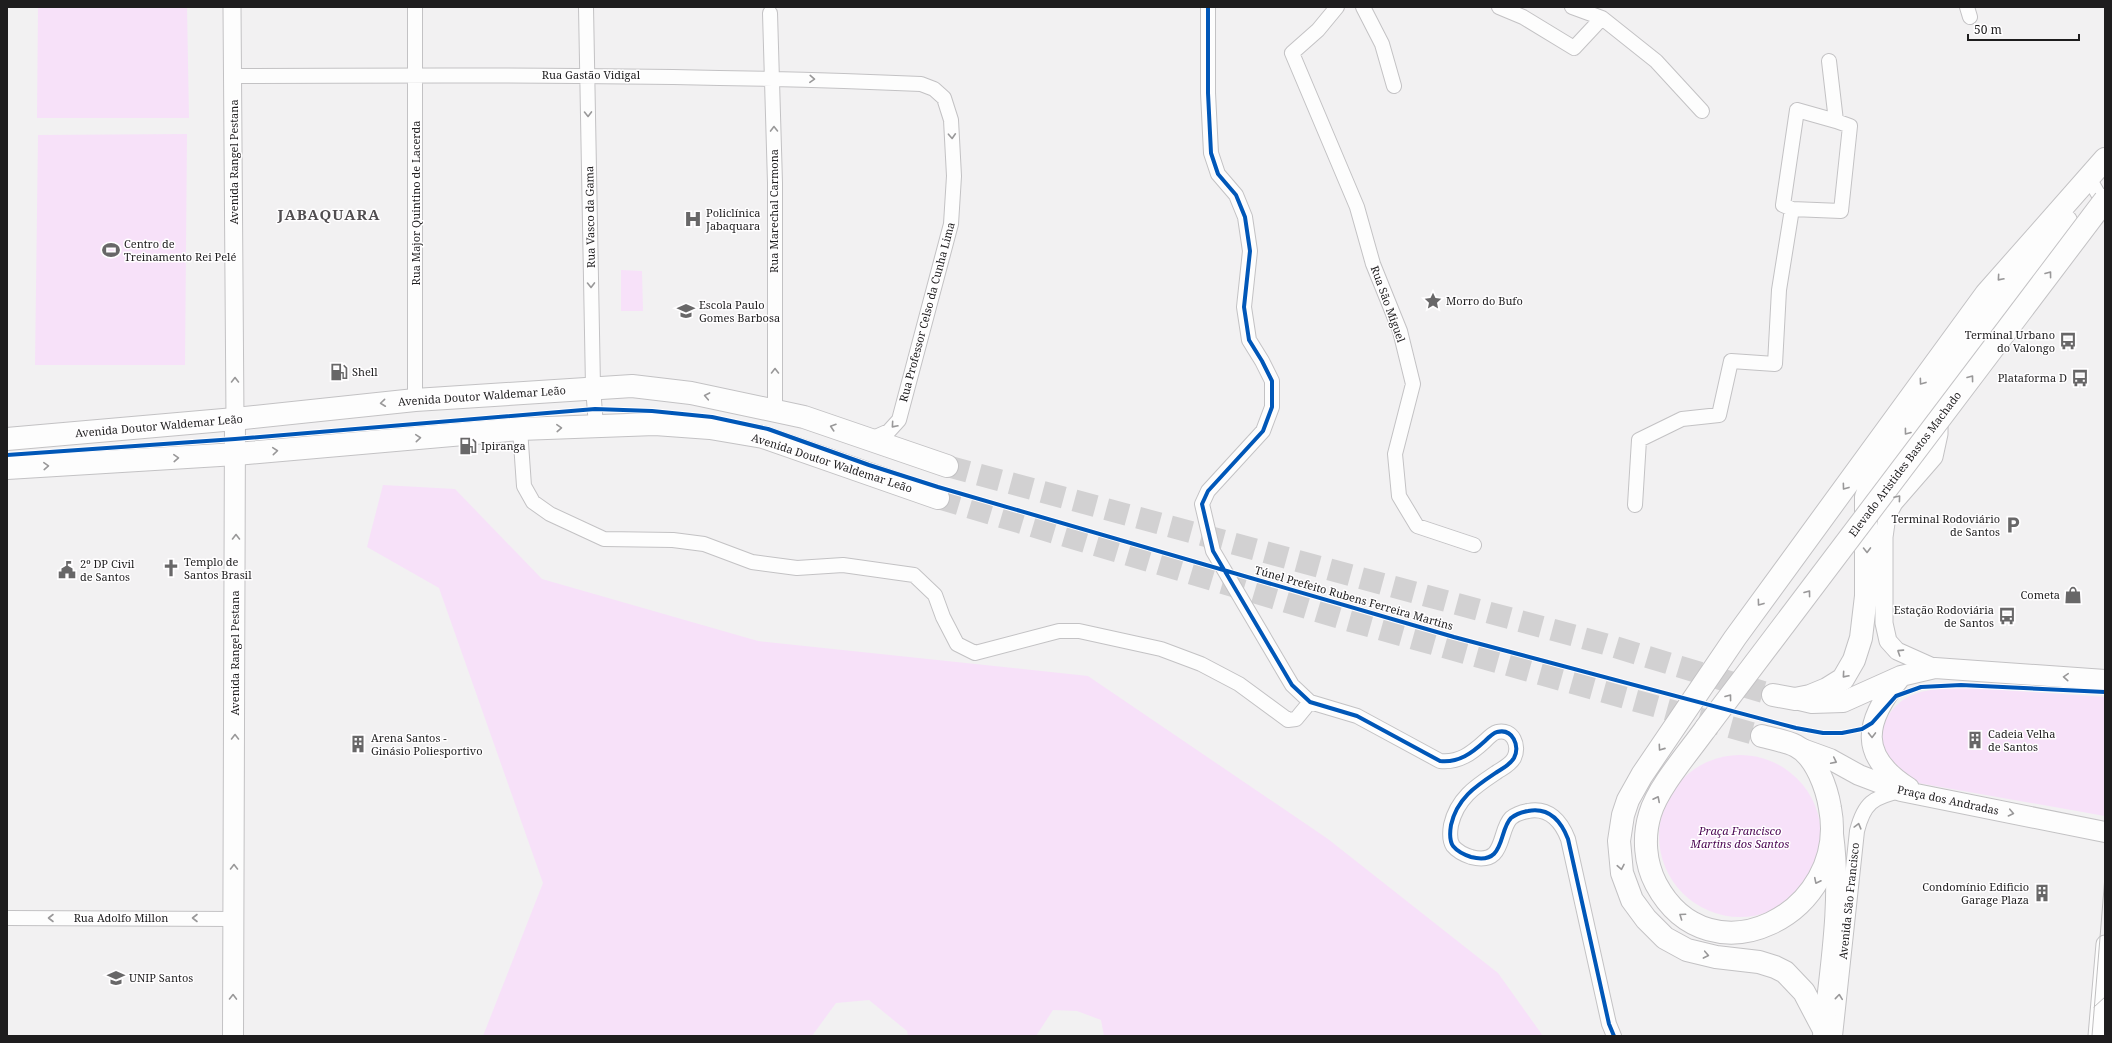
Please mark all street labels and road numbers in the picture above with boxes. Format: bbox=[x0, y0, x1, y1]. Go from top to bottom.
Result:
street label: Rua Gastão Vidigal bbox=[542, 67, 641, 82]
street label: Avenida Rangel Pestana bbox=[226, 99, 241, 225]
street label: Rua Major Quintino de Lacerda bbox=[408, 121, 423, 285]
street label: Rua Marechal Carmona bbox=[766, 149, 781, 273]
street label: Rua Vasco da Gama bbox=[581, 166, 598, 268]
street label: Rua Professor Celso da Cunha Lima bbox=[895, 220, 958, 403]
street label: Rua São Miguel bbox=[1368, 263, 1410, 345]
street label: Avenida Doutor Waldemar Leão bbox=[398, 382, 566, 409]
street label: Elevado Aristides Bastos Machado bbox=[1845, 388, 1964, 540]
street label: Avenida Doutor Waldemar Leão bbox=[74, 411, 243, 440]
street label: Avenida Doutor Waldemar Leão bbox=[750, 429, 914, 496]
street label: Túnel Prefeito Rubens Ferreira Martins bbox=[1253, 562, 1455, 633]
street label: Avenida Rangel Pestana bbox=[227, 590, 242, 716]
street label: Praça dos Andradas bbox=[1896, 781, 2000, 818]
street label: Avenida São Francisco bbox=[1835, 842, 1862, 960]
street label: Rua Adolfo Millon bbox=[74, 910, 168, 925]

